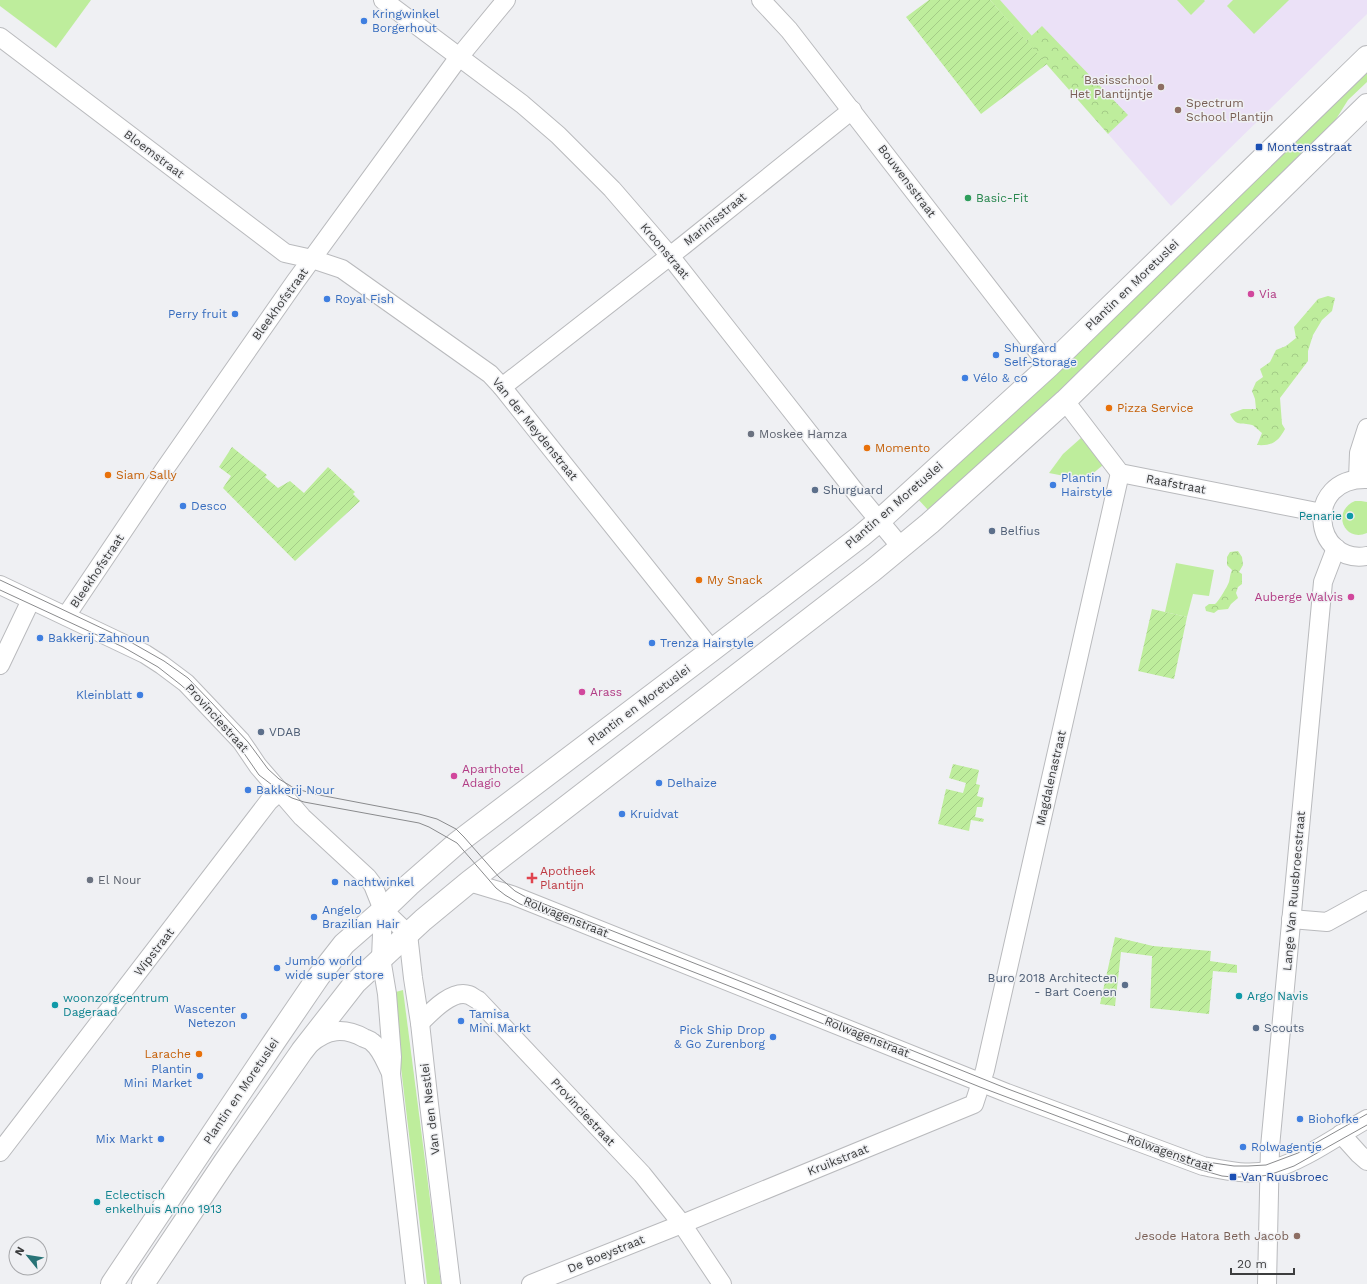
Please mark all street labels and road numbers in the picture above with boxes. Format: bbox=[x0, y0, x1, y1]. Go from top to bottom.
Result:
street label: Bloemstraat bbox=[121, 127, 187, 181]
street label: Bouwensstraat bbox=[875, 142, 939, 220]
street label: Marinisstraat bbox=[681, 190, 749, 248]
street label: Kroonstraat bbox=[638, 220, 692, 282]
street label: Plantin en Moretuslei bbox=[1082, 237, 1182, 333]
street label: Bleekhofstraat bbox=[249, 265, 311, 343]
street label: Van der Meydenstraat bbox=[489, 375, 581, 483]
street label: Plantin en Moretuslei bbox=[842, 459, 946, 551]
street label: Raafstraat bbox=[1145, 471, 1207, 497]
street label: Bleekhofstraat bbox=[67, 531, 127, 611]
street label: Plantin en Moretuslei bbox=[585, 662, 693, 748]
street label: Provinciestraat bbox=[183, 681, 251, 755]
street label: Magdalenastraat bbox=[1033, 729, 1069, 827]
street label: Lange Van Ruusbroecstraat bbox=[1280, 811, 1308, 971]
street label: Rolwagenstraat bbox=[522, 894, 610, 940]
street label: Wipstraat bbox=[131, 925, 177, 979]
street label: Rolwagenstraat bbox=[823, 1014, 911, 1060]
street label: Plantin en Moretuslei bbox=[200, 1035, 282, 1147]
street label: Van den Nestlei bbox=[417, 1062, 443, 1156]
street label: Provinciestraat bbox=[548, 1075, 618, 1149]
street label: Rolwagenstraat bbox=[1125, 1132, 1215, 1174]
street label: Kruikstraat bbox=[805, 1141, 871, 1179]
street label: De Boeystraat bbox=[565, 1232, 647, 1276]

